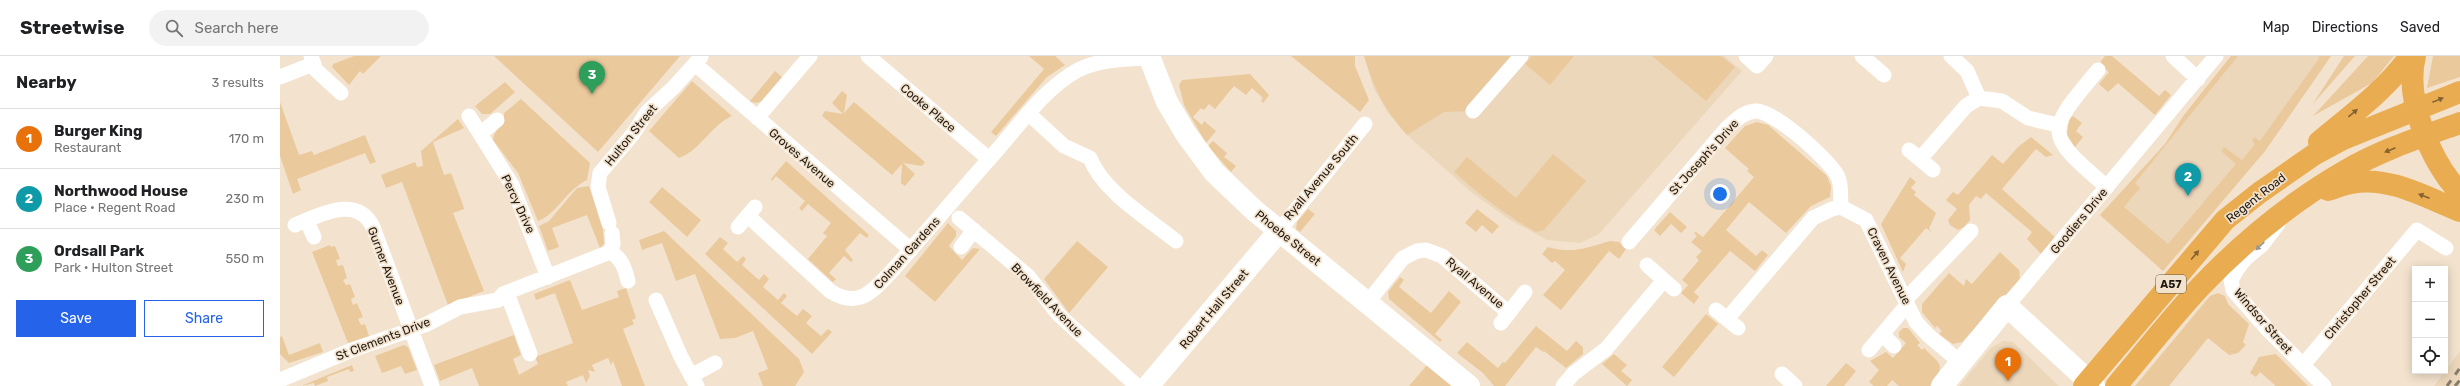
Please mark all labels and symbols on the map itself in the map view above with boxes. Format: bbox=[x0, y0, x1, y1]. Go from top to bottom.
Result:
pin: 3 bbox=[579, 61, 605, 94]
street label: Cooke Place bbox=[897, 81, 959, 135]
one-way arrow bbox=[2433, 97, 2445, 103]
street label: Hulton Street bbox=[602, 101, 660, 169]
one-way arrow bbox=[2347, 109, 2358, 118]
street label: St Joseph's Drive bbox=[1666, 116, 1742, 198]
street label: Groves Avenue bbox=[766, 125, 838, 191]
street label: Ryall Avenue South bbox=[1281, 131, 1361, 223]
one-way arrow bbox=[2383, 147, 2395, 153]
pin: 2 bbox=[2175, 163, 2201, 196]
street label: Regent Road bbox=[2223, 170, 2289, 226]
street label: Percy Drive bbox=[498, 172, 538, 236]
your location bbox=[1710, 184, 1730, 204]
street label: Goodiers Drive bbox=[2048, 185, 2111, 257]
one-way arrow bbox=[2417, 193, 2429, 199]
street label: Phoebe Street bbox=[1252, 207, 1324, 269]
street label: Colman Gardens bbox=[871, 214, 943, 292]
street label: Gurner Avenue bbox=[365, 225, 407, 307]
street label: Craven Avenue bbox=[1864, 225, 1914, 307]
one-way arrow bbox=[2255, 241, 2265, 251]
one-way arrow bbox=[2191, 250, 2200, 260]
street label: Christopher Street bbox=[2321, 254, 2399, 342]
street label: Ryall Avenue bbox=[1443, 255, 1507, 311]
street label: Browfield Avenue bbox=[1008, 260, 1086, 340]
street label: Robert Hall Street bbox=[1177, 266, 1251, 352]
road number: A57 bbox=[2156, 275, 2186, 293]
street label: Windsor Street bbox=[2231, 286, 2295, 357]
street label: St Clements Drive bbox=[334, 314, 432, 363]
pin: 1 bbox=[1995, 348, 2021, 381]

